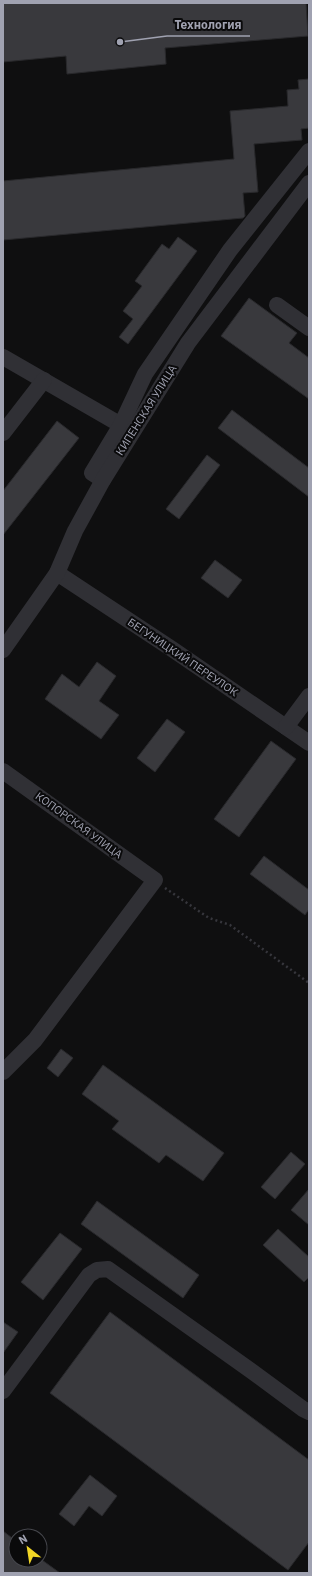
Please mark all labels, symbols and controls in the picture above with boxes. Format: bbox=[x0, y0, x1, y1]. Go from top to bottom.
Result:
callout: Технология bbox=[167, 12, 250, 36]
text: Технология bbox=[174, 17, 242, 32]
street label: КИПЕНСКАЯ УЛИЦА bbox=[112, 362, 180, 458]
street label: БЕГУНИЦКИЙ ПЕРЕУЛОК bbox=[125, 615, 241, 699]
street label: КОПОРСКАЯ УЛИЦА bbox=[33, 789, 125, 861]
north arrow bbox=[8, 1528, 48, 1568]
text: N bbox=[16, 1531, 30, 1547]

